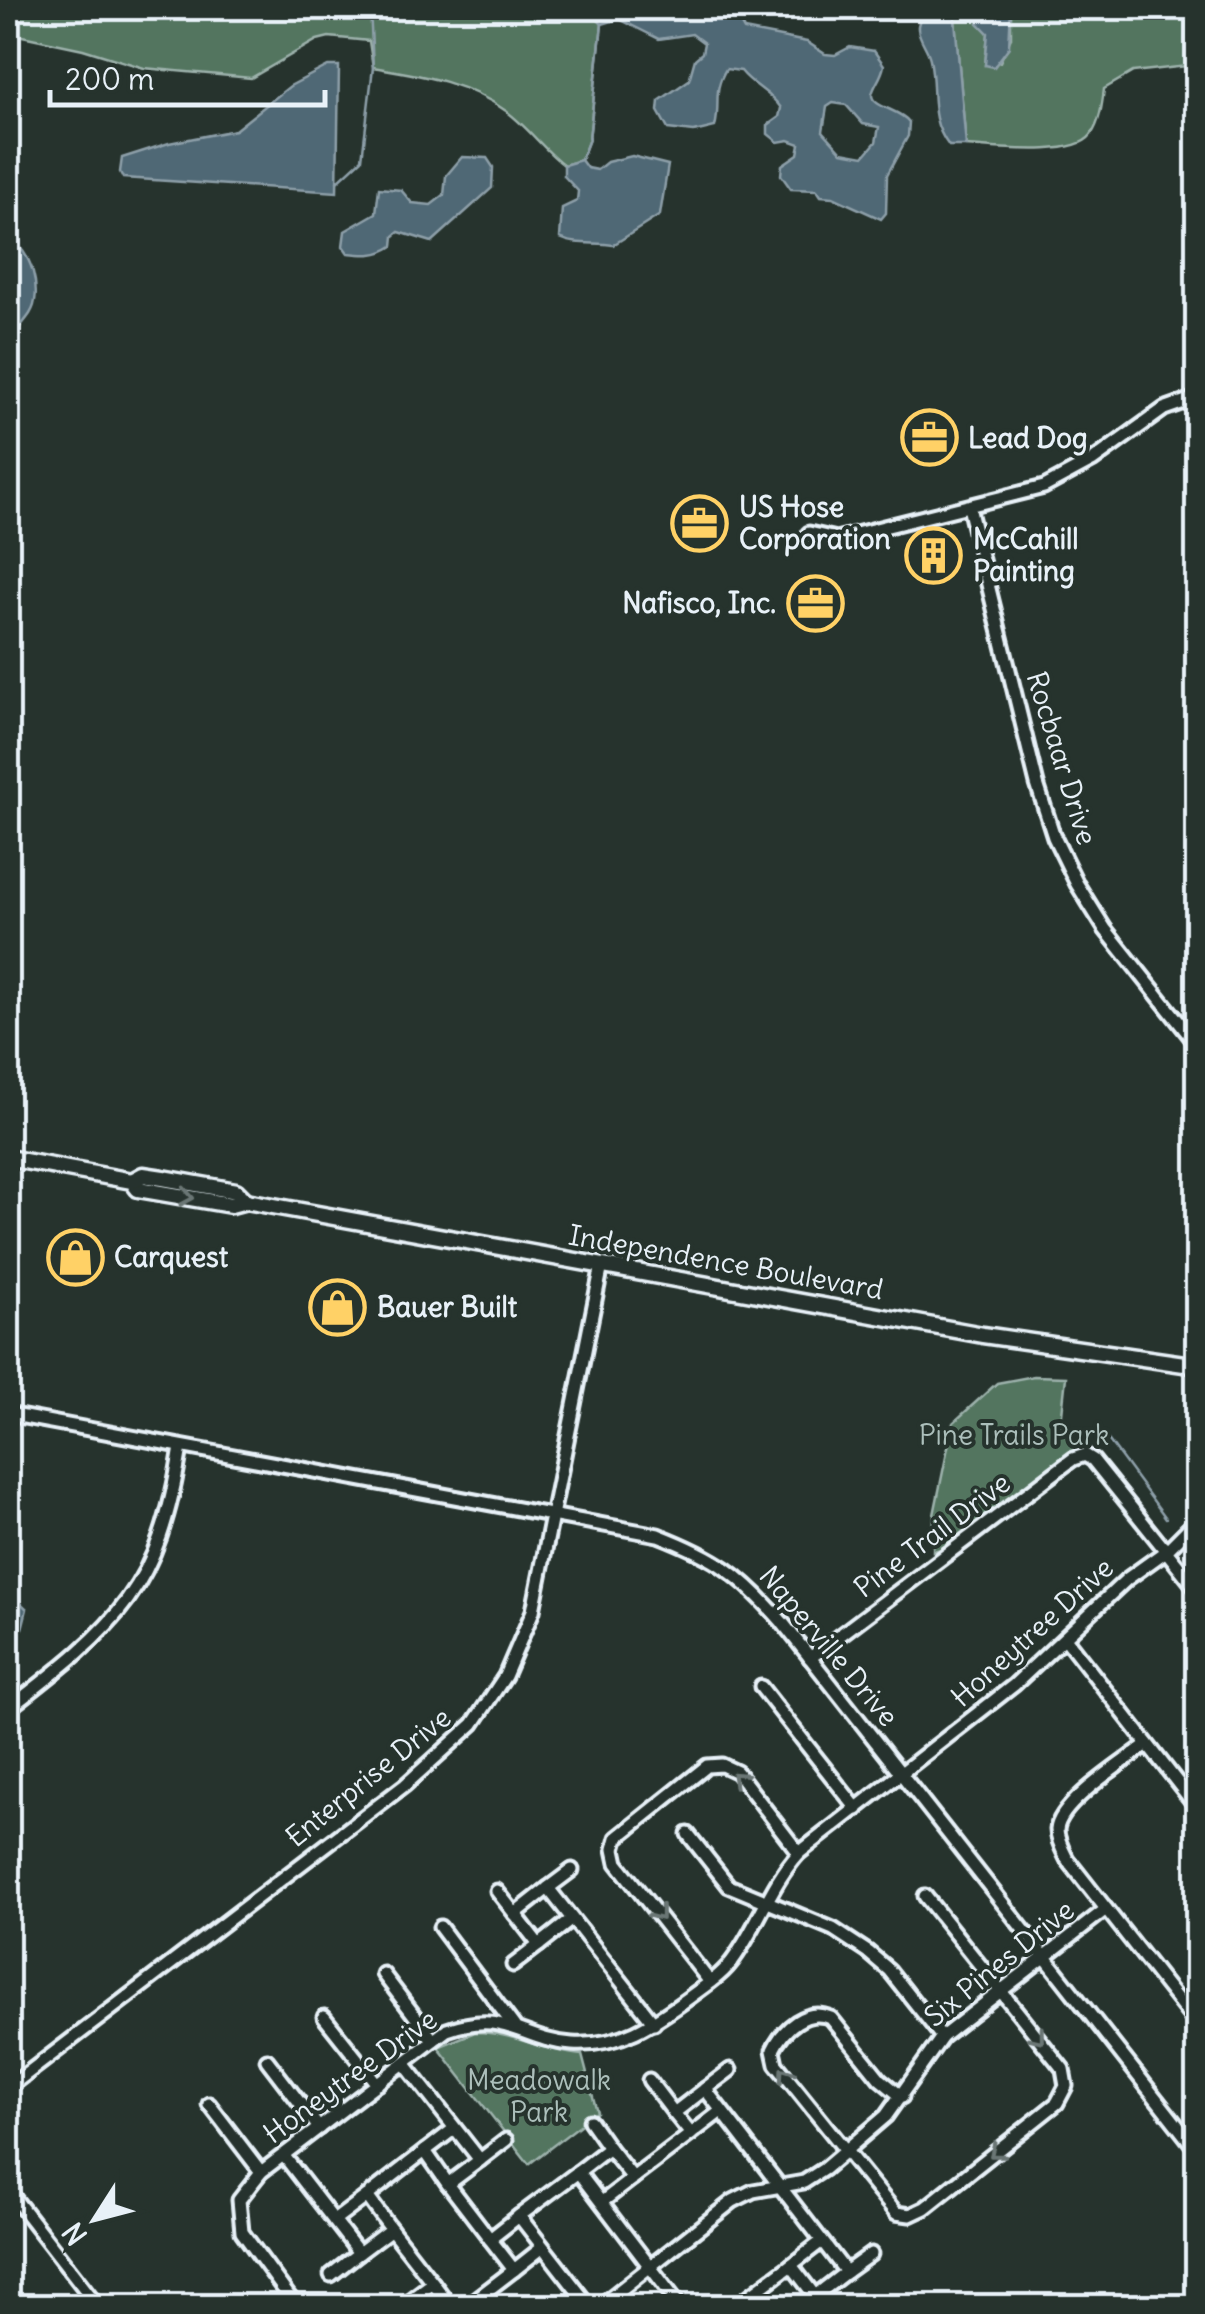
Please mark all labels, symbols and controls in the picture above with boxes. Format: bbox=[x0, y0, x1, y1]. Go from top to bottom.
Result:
scale bar bbox=[50, 45, 325, 107]
text: 200 m bbox=[65, 60, 154, 98]
office icon: Lead Dog bbox=[899, 408, 959, 468]
place label: Lead Dog bbox=[968, 420, 1088, 456]
place label: US Hose Corporation bbox=[739, 489, 891, 557]
office icon: US Hose Corporation bbox=[670, 493, 730, 553]
place label: McCahill Painting bbox=[973, 521, 1079, 589]
building icon: McCahill Painting bbox=[904, 525, 964, 585]
office icon: Nafisco, Inc. bbox=[785, 573, 845, 633]
place label: Nafisco, Inc. bbox=[622, 585, 776, 621]
street label: Rocbaar Drive bbox=[1019, 667, 1105, 849]
one-way arrow bbox=[179, 1186, 196, 1207]
street label: Independence Boulevard bbox=[566, 1217, 886, 1307]
shop icon: Carquest bbox=[45, 1227, 105, 1287]
place label: Carquest bbox=[114, 1239, 229, 1275]
shop icon: Bauer Built bbox=[308, 1277, 368, 1337]
place label: Bauer Built bbox=[377, 1289, 518, 1325]
park label: Pine Trails Park bbox=[919, 1417, 1109, 1453]
street label: Pine Trail Drive bbox=[847, 1465, 1017, 1605]
street label: Honeytree Drive bbox=[943, 1550, 1121, 1714]
street label: Naperville Drive bbox=[752, 1559, 906, 1733]
street label: Enterprise Drive bbox=[278, 1699, 458, 1855]
one-way arrow bbox=[732, 1772, 750, 1790]
street label: Six Pines Drive bbox=[917, 1892, 1081, 2034]
one-way arrow bbox=[646, 1903, 663, 1921]
street label: Honeytree Drive bbox=[256, 2001, 444, 2151]
one-way arrow bbox=[1026, 2026, 1044, 2044]
park label: Meadowalk Park bbox=[467, 2062, 611, 2130]
one-way arrow bbox=[779, 2067, 797, 2086]
one-way arrow bbox=[989, 2140, 1007, 2157]
north arrow bbox=[45, 2169, 145, 2269]
text: N bbox=[55, 2215, 95, 2252]

